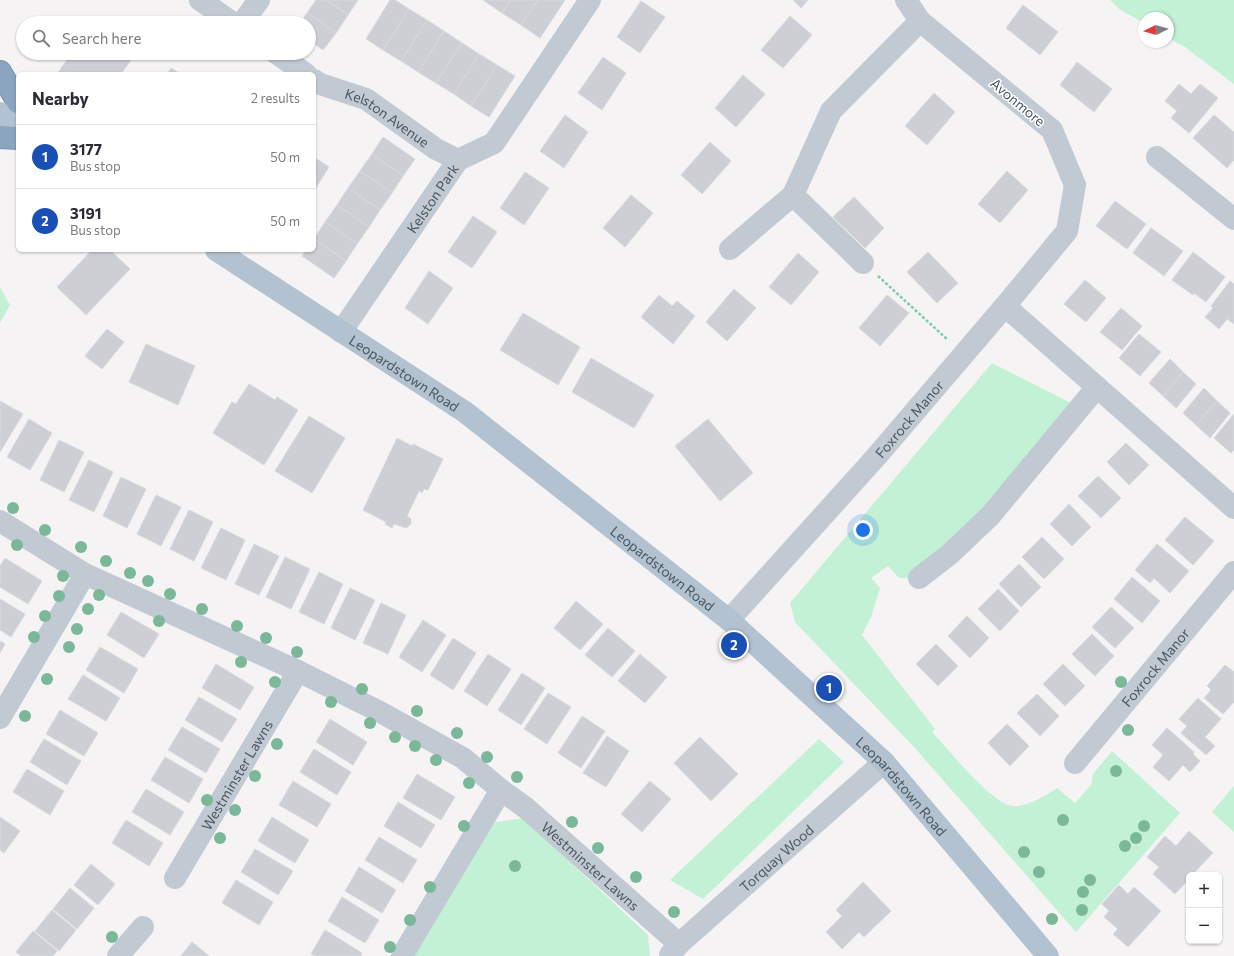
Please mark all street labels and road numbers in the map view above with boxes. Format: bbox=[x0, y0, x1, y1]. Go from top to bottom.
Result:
street label: Avonmore bbox=[987, 74, 1049, 130]
street label: Kelston Avenue bbox=[343, 84, 433, 150]
street label: Kelston Park bbox=[403, 160, 462, 236]
street label: Leopardstown Road bbox=[346, 331, 463, 415]
street label: Foxrock Manor bbox=[871, 376, 947, 461]
street label: Leopardstown Road bbox=[608, 522, 718, 614]
street label: Foxrock Manor bbox=[1117, 624, 1193, 710]
street label: Westminster Lawns bbox=[197, 717, 276, 833]
street label: Leopardstown Road bbox=[853, 733, 951, 839]
street label: Westminster Lawns bbox=[538, 818, 643, 914]
street label: Torquay Wood bbox=[736, 821, 816, 895]

